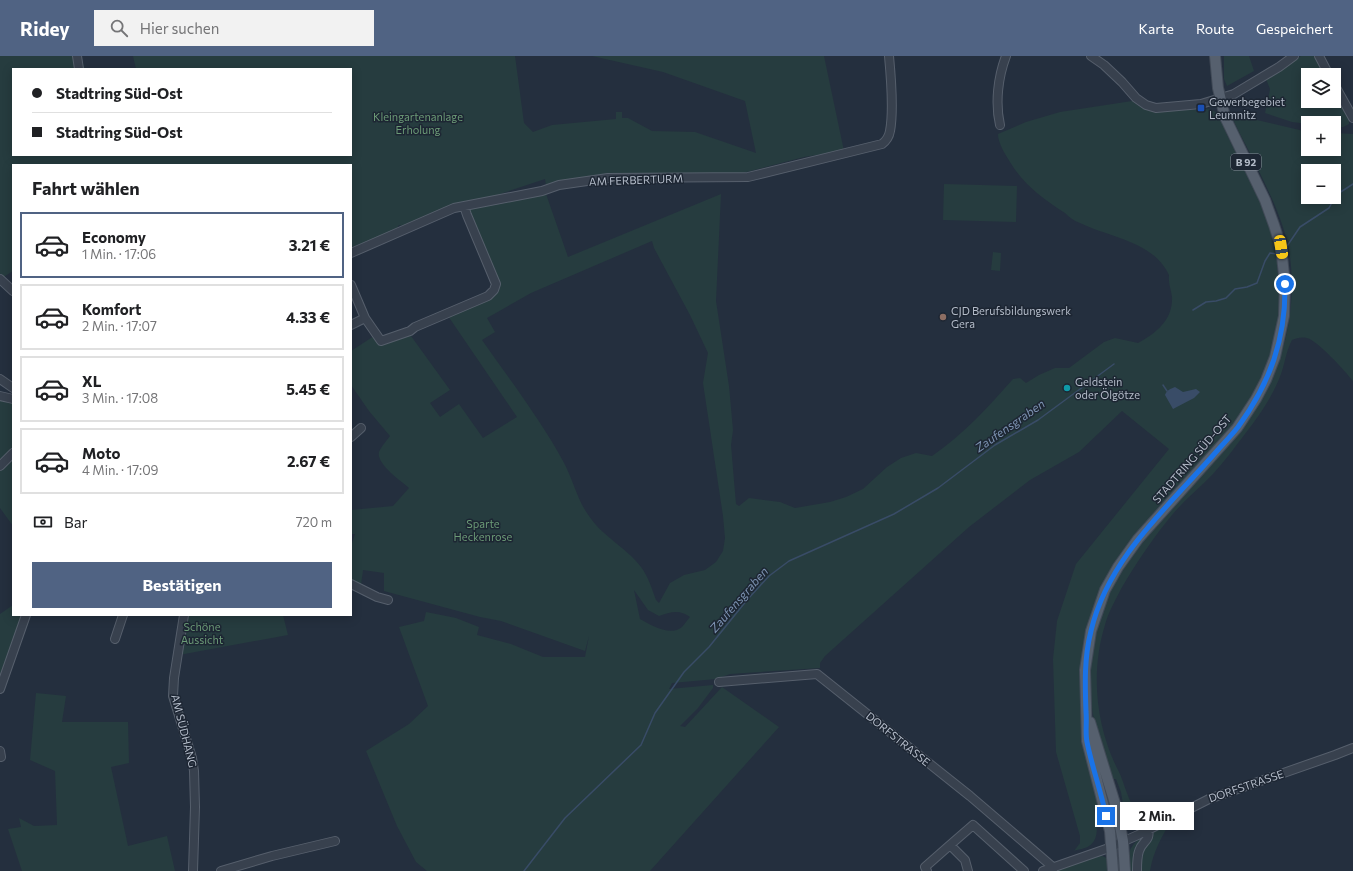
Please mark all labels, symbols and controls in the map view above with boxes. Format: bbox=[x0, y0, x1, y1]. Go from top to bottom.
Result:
search box bbox=[94, 10, 374, 46]
text: Ridey bbox=[20, 17, 70, 40]
icon: search bbox=[108, 17, 130, 39]
text: Hier suchen bbox=[140, 19, 219, 37]
text: Karte bbox=[1139, 20, 1174, 37]
text: Route bbox=[1196, 20, 1234, 37]
text: Gespeichert bbox=[1256, 20, 1333, 37]
map controls bbox=[1301, 68, 1341, 204]
button: layers bbox=[1301, 68, 1341, 108]
text: Stadtring Süd-Ost bbox=[56, 84, 183, 102]
place label: Gewerbegebiet Leumnitz bbox=[1209, 95, 1286, 121]
marker: Gewerbegebiet Leumnitz bbox=[1196, 103, 1206, 113]
park label: Kleingartenanlage Erholung bbox=[373, 110, 463, 136]
button: + bbox=[1301, 116, 1341, 156]
text: Stadtring Süd-Ost bbox=[56, 123, 183, 141]
road number: B 92 bbox=[1231, 154, 1261, 170]
button: − bbox=[1301, 164, 1341, 204]
street label: AM FERBERTURM bbox=[589, 171, 683, 188]
text: Fahrt wählen bbox=[32, 177, 140, 199]
icon: car bbox=[34, 227, 70, 263]
text: Economy bbox=[82, 228, 146, 246]
car bbox=[1273, 234, 1289, 260]
text: 3.21 € bbox=[289, 236, 330, 254]
text: 1 Min. · 17:06 bbox=[82, 246, 156, 262]
route start bbox=[1276, 275, 1294, 293]
icon: car bbox=[34, 299, 70, 335]
text: Komfort bbox=[82, 300, 141, 318]
place label: CJD Berufsbildungswerk Gera bbox=[951, 304, 1071, 330]
text: 4.33 € bbox=[286, 308, 330, 326]
marker: CJD Berufsbildungswerk Gera bbox=[938, 312, 948, 322]
text: 2 Min. · 17:07 bbox=[82, 318, 157, 334]
icon: car bbox=[34, 371, 70, 407]
text: XL bbox=[82, 372, 101, 390]
place label: Geldstein oder Ölgötze bbox=[1075, 375, 1140, 401]
text: 5.45 € bbox=[286, 380, 330, 398]
marker: Geldstein oder Ölgötze bbox=[1062, 383, 1072, 393]
text: 3 Min. · 17:08 bbox=[82, 390, 158, 406]
water label: Zaufensgraben bbox=[971, 396, 1047, 455]
street label: STADTRING SÜD-OST bbox=[1149, 411, 1234, 506]
icon: car bbox=[34, 443, 70, 479]
text: Moto bbox=[82, 444, 121, 462]
text: 2.67 € bbox=[287, 452, 330, 470]
text: 4 Min. · 17:09 bbox=[82, 462, 159, 478]
icon: cash bbox=[32, 511, 54, 533]
text: Bar bbox=[64, 513, 88, 531]
text: 720 m bbox=[296, 514, 332, 530]
park label: Sparte Heckenrose bbox=[454, 517, 513, 543]
button: Bestätigen bbox=[32, 562, 332, 608]
water label: Zaufensgraben bbox=[705, 564, 770, 636]
park label: Schöne Aussicht bbox=[181, 620, 224, 646]
street label: AM SÜDHANG bbox=[169, 693, 201, 769]
street label: DORFSTRASSE bbox=[864, 709, 933, 768]
street label: DORFSTRASSE bbox=[1207, 767, 1285, 804]
callout: 2 Min. bbox=[1120, 802, 1194, 830]
route end bbox=[1097, 807, 1115, 825]
text: 2 Min. bbox=[1139, 808, 1176, 824]

